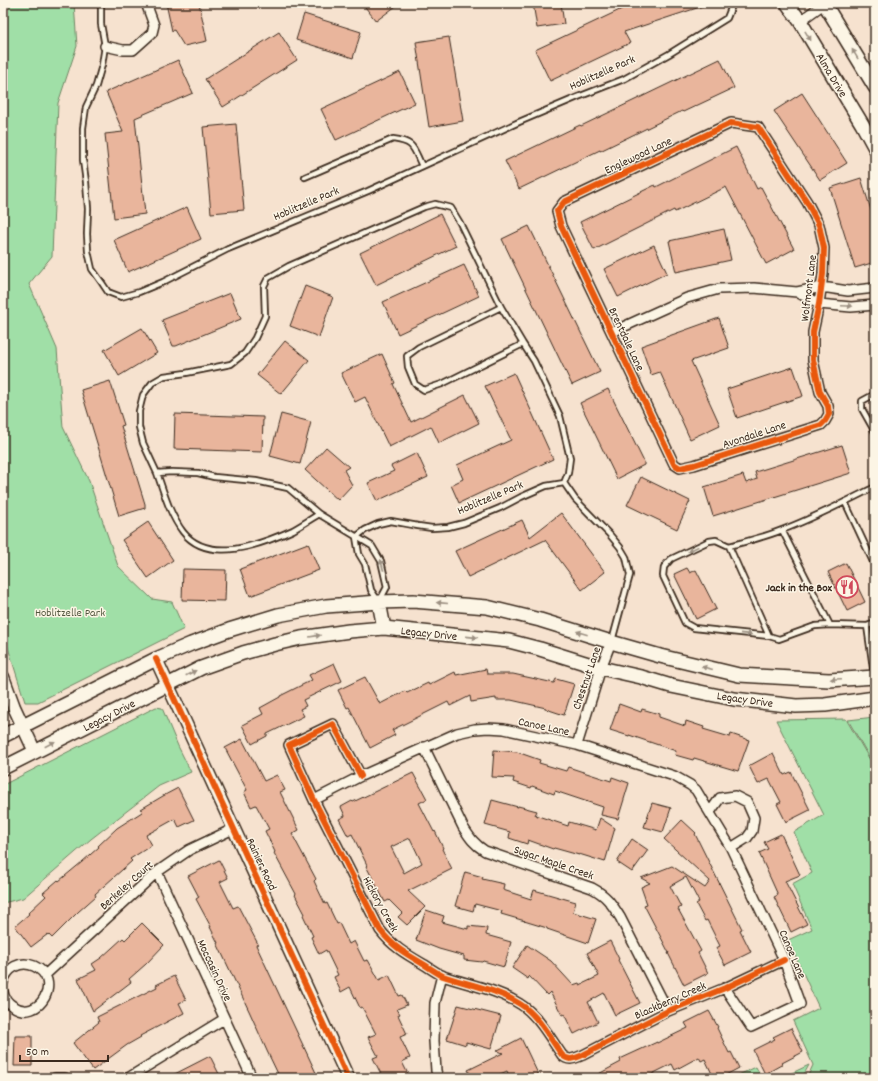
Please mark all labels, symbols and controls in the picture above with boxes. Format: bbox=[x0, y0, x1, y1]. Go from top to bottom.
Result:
one-way arrow bbox=[805, 30, 812, 42]
one-way arrow bbox=[851, 48, 858, 60]
street label: Alma Drive bbox=[811, 50, 851, 101]
street label: Hoblitzelle Park bbox=[567, 51, 638, 95]
street label: Englewood Lane bbox=[602, 133, 675, 179]
street label: Hoblitzelle Park bbox=[271, 183, 342, 226]
street label: Wolfmont Lane bbox=[797, 254, 822, 322]
one-way arrow bbox=[841, 303, 853, 310]
street label: Brentdale Lane bbox=[603, 305, 648, 374]
street label: Avondale Lane bbox=[720, 417, 788, 454]
street label: Hoblitzelle Park bbox=[455, 477, 526, 520]
one-way arrow bbox=[687, 545, 699, 552]
one-way arrow bbox=[378, 559, 384, 572]
restaurant icon: Jack in the Box bbox=[834, 574, 860, 600]
place label: Jack in the Box bbox=[766, 580, 833, 597]
one-way arrow bbox=[436, 600, 448, 607]
park label: Hoblitzelle Park bbox=[35, 605, 105, 622]
street label: Legacy Drive bbox=[400, 623, 458, 646]
one-way arrow bbox=[576, 630, 588, 636]
one-way arrow bbox=[740, 630, 752, 637]
one-way arrow bbox=[309, 633, 321, 639]
one-way arrow bbox=[466, 634, 478, 641]
street label: Chestnut Lane bbox=[569, 645, 606, 712]
one-way arrow bbox=[701, 664, 713, 670]
one-way arrow bbox=[185, 670, 197, 676]
one-way arrow bbox=[830, 676, 842, 683]
street label: Legacy Drive bbox=[716, 688, 774, 713]
street label: Legacy Drive bbox=[81, 696, 139, 737]
street label: Canoe Lane bbox=[517, 714, 571, 741]
one-way arrow bbox=[45, 741, 56, 748]
street label: Rainier Road bbox=[241, 836, 280, 894]
street label: Sugar Maple Creek bbox=[511, 842, 596, 885]
street label: Berkeley Court bbox=[97, 857, 158, 915]
street label: Hickory Creek bbox=[357, 874, 402, 936]
street label: Canoe Lane bbox=[774, 927, 810, 982]
street label: Moccasin Drive bbox=[192, 937, 235, 1004]
street label: Blackberry Creek bbox=[632, 978, 709, 1025]
scale bar bbox=[20, 1037, 108, 1063]
text: 50 m bbox=[26, 1044, 49, 1061]

